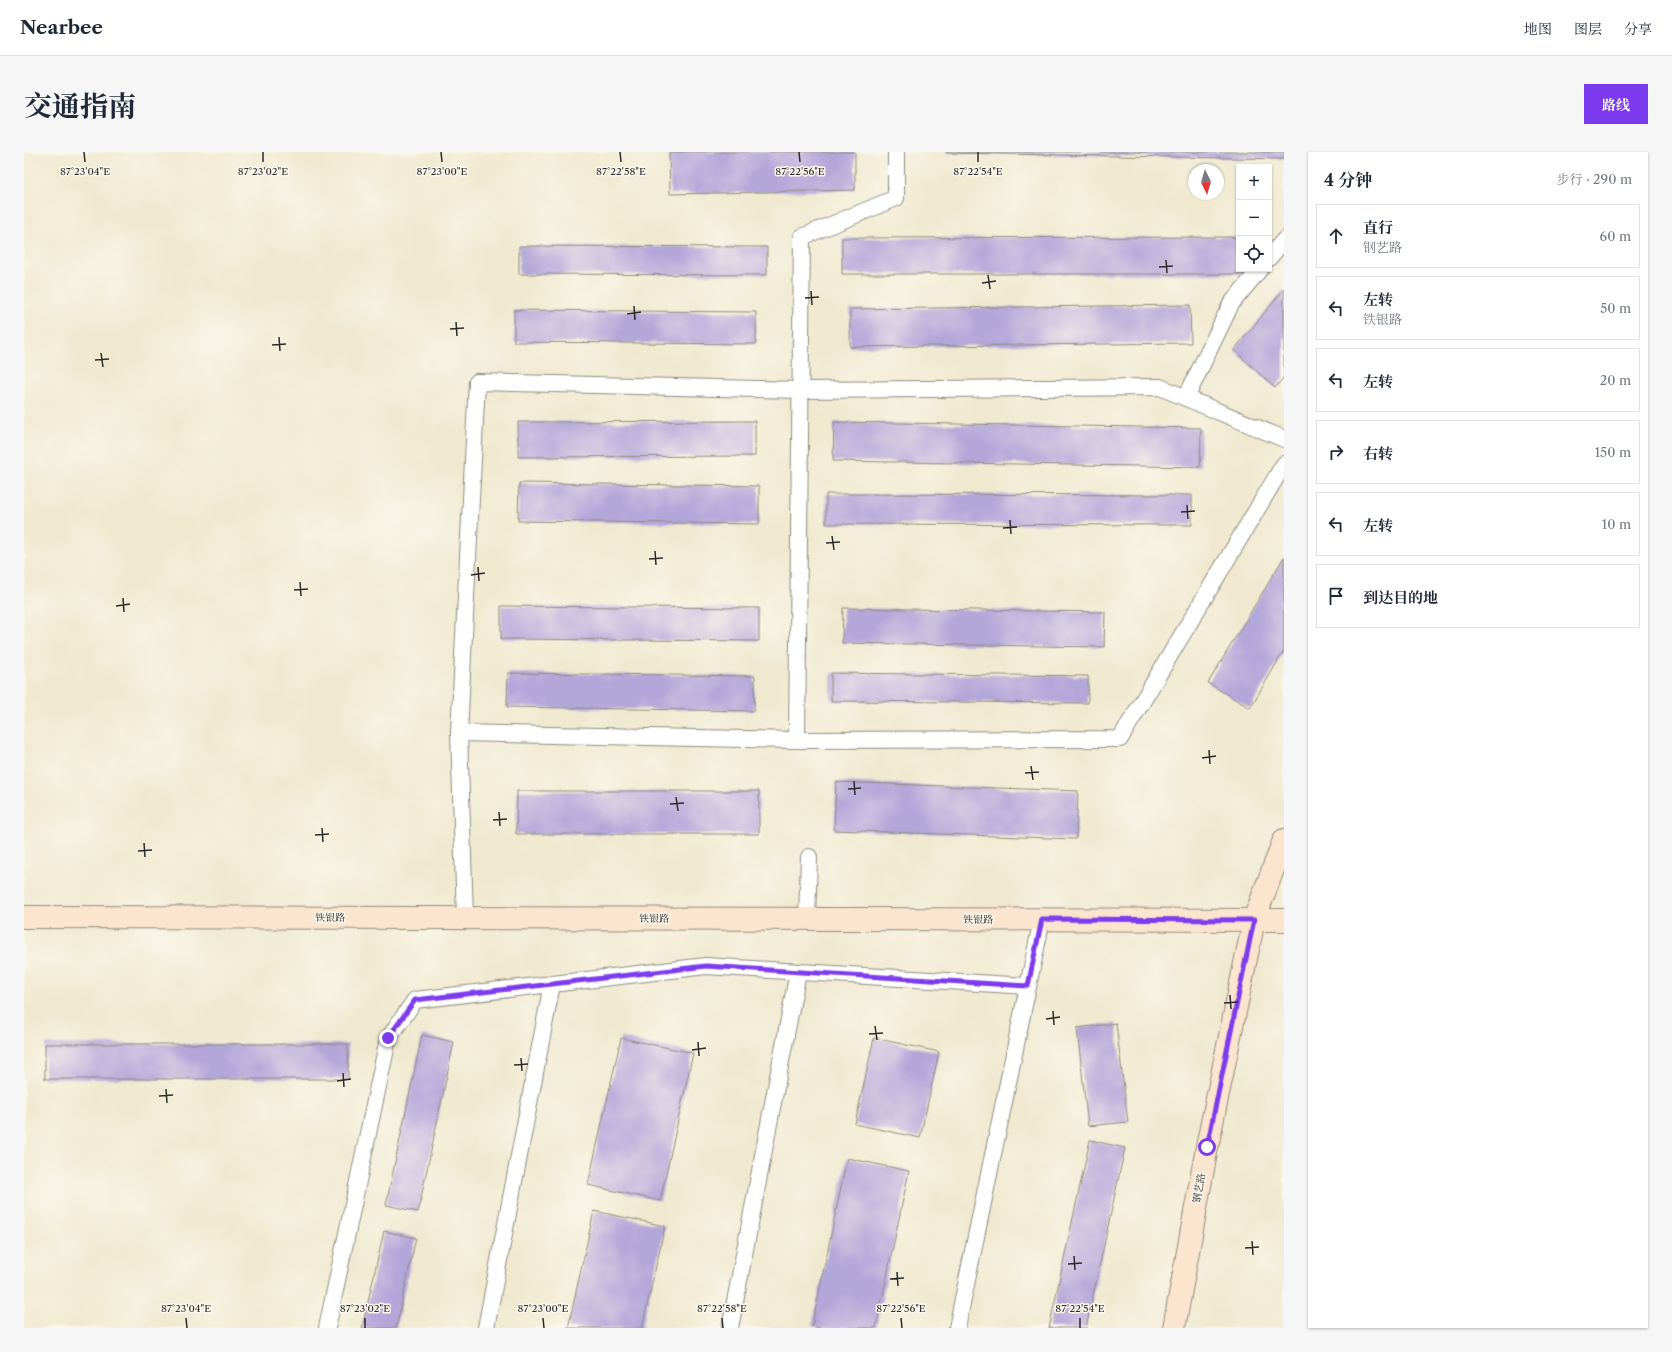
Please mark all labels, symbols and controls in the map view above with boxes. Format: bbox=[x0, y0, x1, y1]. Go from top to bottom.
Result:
text: Nearbee bbox=[20, 16, 103, 39]
text: 地图 bbox=[1524, 20, 1552, 38]
text: 图层 bbox=[1574, 20, 1602, 38]
text: 分享 bbox=[1624, 20, 1652, 38]
button: 路线 bbox=[1584, 84, 1648, 124]
text: 交通指南 bbox=[24, 89, 136, 123]
north arrow bbox=[1188, 164, 1224, 200]
map controls bbox=[1236, 164, 1272, 272]
button: + bbox=[1236, 164, 1272, 200]
text: 87°23'04"E bbox=[60, 165, 110, 178]
text: 87°23'02"E bbox=[238, 165, 288, 178]
text: 87°23'00"E bbox=[417, 165, 468, 178]
text: 87°22'58"E bbox=[596, 165, 646, 178]
text: 87°22'56"E bbox=[775, 165, 825, 178]
text: 87°22'54"E bbox=[953, 165, 1003, 178]
text: 4 分钟 bbox=[1324, 170, 1372, 190]
text: 步行 · 290 m bbox=[1557, 171, 1632, 187]
button: − bbox=[1236, 200, 1272, 236]
text: 直行 bbox=[1363, 218, 1393, 237]
icon: ahead bbox=[1325, 225, 1347, 247]
text: 60 m bbox=[1600, 228, 1631, 244]
button: locate bbox=[1236, 236, 1272, 272]
text: 钢艺路 bbox=[1363, 239, 1402, 255]
text: 左转 bbox=[1363, 290, 1393, 309]
icon: left bbox=[1325, 297, 1347, 319]
text: 50 m bbox=[1600, 300, 1631, 316]
text: 铁银路 bbox=[1363, 311, 1402, 327]
icon: left bbox=[1325, 369, 1347, 391]
text: 左转 bbox=[1363, 372, 1393, 391]
text: 20 m bbox=[1600, 372, 1631, 388]
icon: right bbox=[1325, 441, 1347, 463]
text: 右转 bbox=[1363, 444, 1393, 463]
text: 150 m bbox=[1595, 444, 1631, 460]
icon: left bbox=[1325, 513, 1347, 535]
text: 左转 bbox=[1363, 516, 1393, 535]
text: 10 m bbox=[1602, 516, 1631, 532]
icon: arrive bbox=[1325, 585, 1347, 607]
text: 到达目的地 bbox=[1363, 588, 1438, 607]
street label: 铁银路 bbox=[315, 911, 345, 924]
street label: 铁银路 bbox=[639, 912, 669, 925]
street label: 铁银路 bbox=[963, 913, 993, 926]
route end bbox=[379, 1029, 397, 1047]
route start bbox=[1198, 1138, 1216, 1156]
street label: 钢艺路 bbox=[1190, 1172, 1208, 1204]
text: 87°23'04"E bbox=[161, 1302, 211, 1315]
text: 87°23'02"E bbox=[340, 1302, 390, 1315]
text: 87°23'00"E bbox=[518, 1302, 569, 1315]
text: 87°22'58"E bbox=[697, 1302, 747, 1315]
text: 87°22'56"E bbox=[876, 1302, 926, 1315]
text: 87°22'54"E bbox=[1055, 1302, 1105, 1315]

